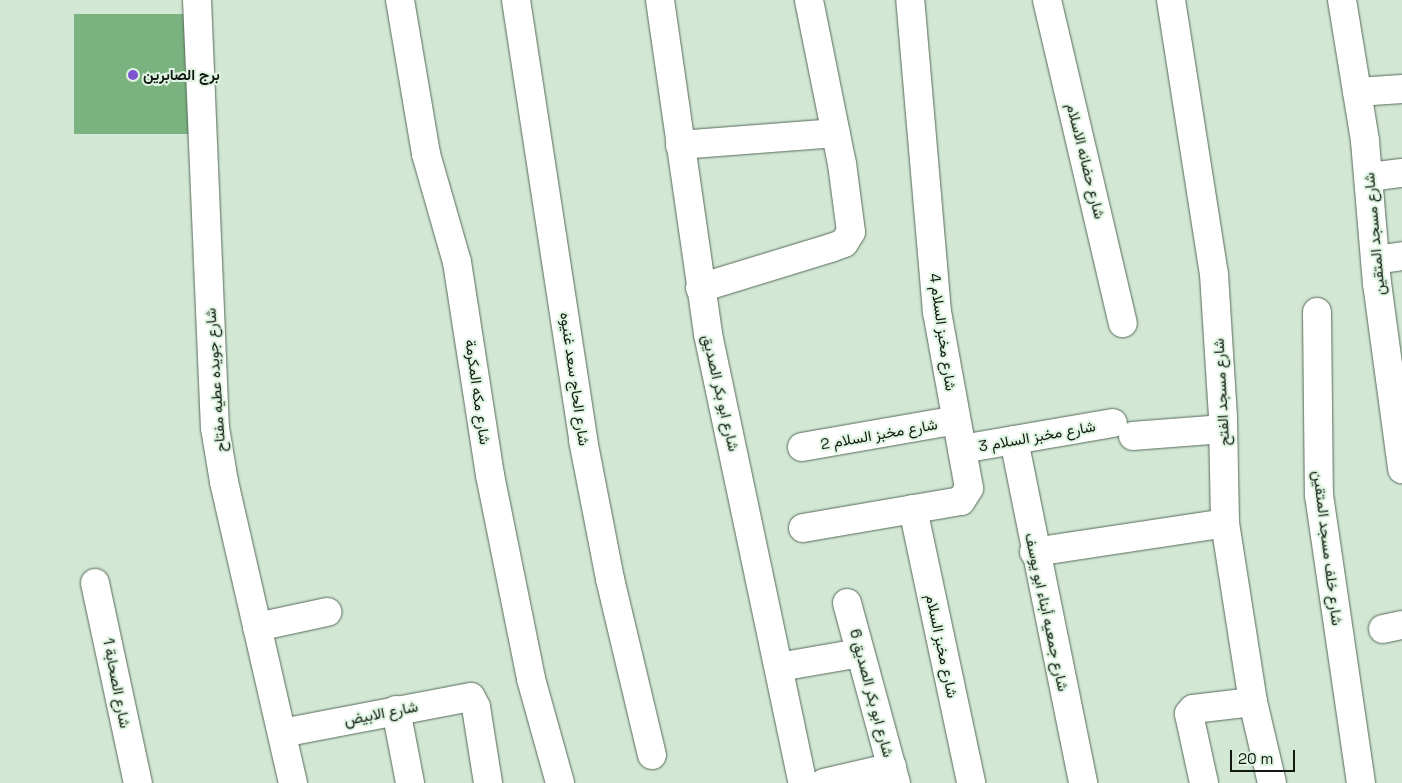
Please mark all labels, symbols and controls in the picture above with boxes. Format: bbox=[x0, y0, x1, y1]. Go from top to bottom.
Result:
place label: برج الصابرين bbox=[143, 66, 220, 84]
marker: برج الصابرين bbox=[127, 69, 139, 81]
street label: شارع حضانه الاسلام bbox=[1063, 101, 1109, 221]
street label: شارع مسجد المتقين bbox=[1360, 172, 1388, 296]
street label: شارع مخبز السلام 4 bbox=[926, 272, 960, 392]
street label: شارع جويده عطيه مفتاح bbox=[201, 307, 229, 453]
street label: شارع الحاج سعد غنيوه bbox=[557, 311, 593, 447]
street label: شارع ابو بكر الصديق bbox=[699, 333, 743, 453]
street label: شارع مكه المكرمة bbox=[462, 338, 494, 446]
street label: شارع مسجد الفتح bbox=[1209, 338, 1233, 446]
street label: شارع مخبز السلام 2 bbox=[819, 415, 939, 453]
street label: شارع مخبز السلام 3 bbox=[977, 417, 1097, 455]
street label: شارع خلف مسجد المتقين bbox=[1310, 470, 1346, 626]
street label: شارع جمعيه أبناء ابو يوسف bbox=[1021, 531, 1073, 693]
street label: شارع مخبز السلام bbox=[922, 593, 962, 699]
street label: شارع ابو بكر الصديق 6 bbox=[846, 627, 898, 759]
street label: شارع الصحابة 1 bbox=[99, 637, 135, 729]
street label: شارع الابيض bbox=[342, 697, 420, 729]
scale bar bbox=[1232, 740, 1297, 772]
text: 20 m bbox=[1238, 749, 1273, 768]

